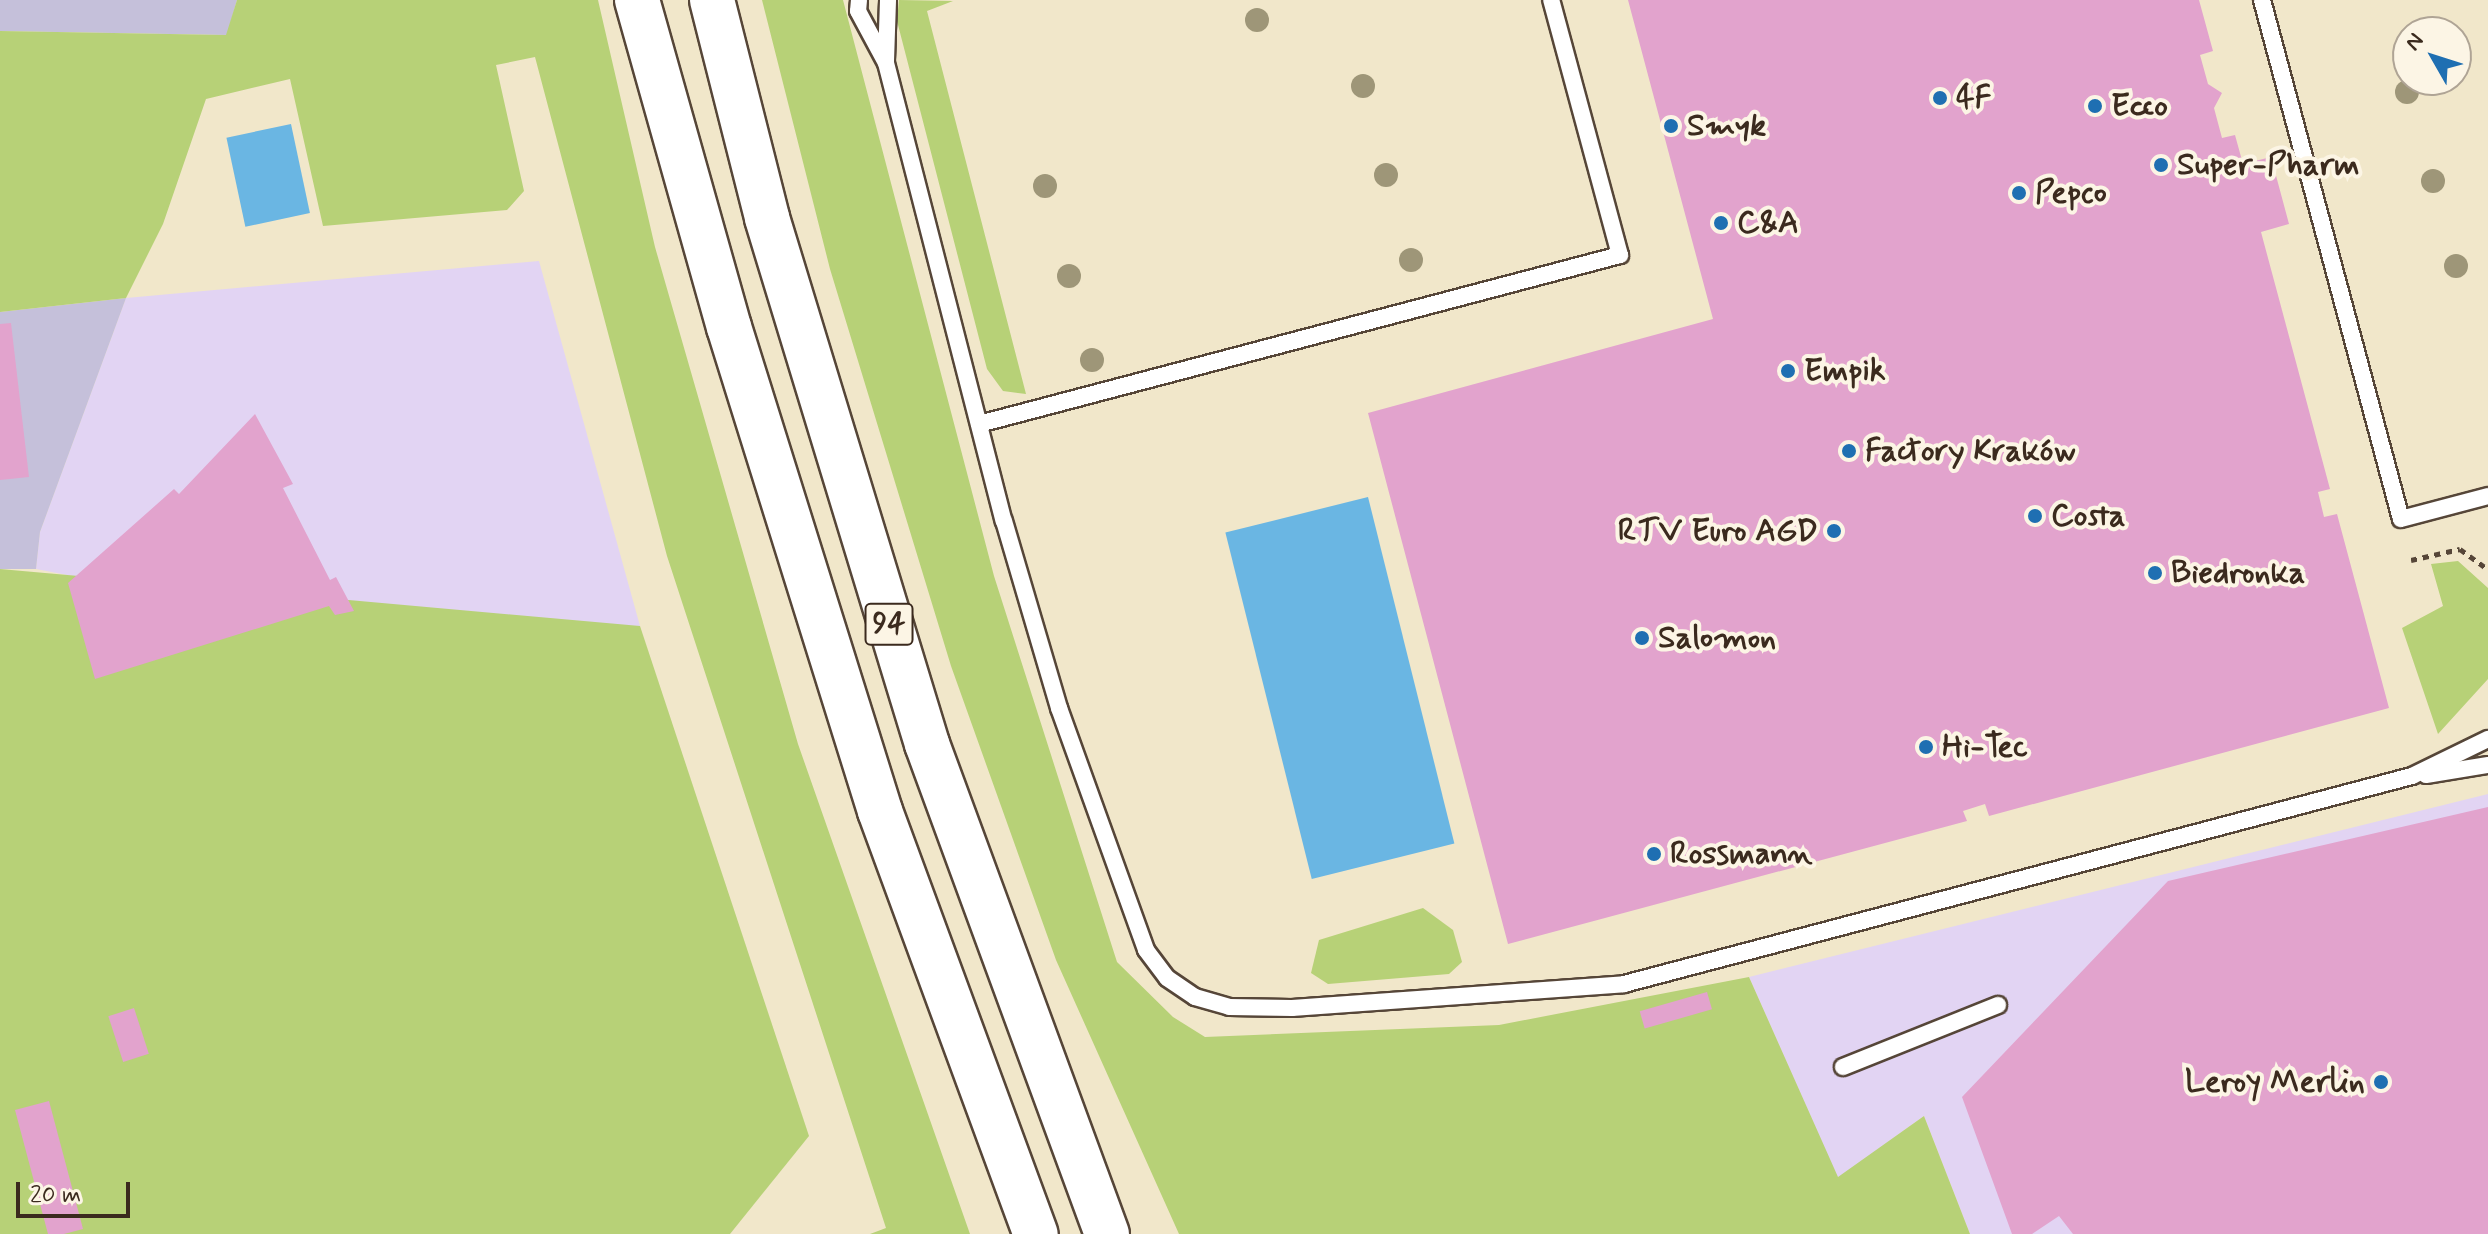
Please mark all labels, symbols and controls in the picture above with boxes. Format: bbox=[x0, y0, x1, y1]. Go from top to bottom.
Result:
north arrow bbox=[2392, 16, 2472, 96]
text: N bbox=[2399, 28, 2430, 57]
place label: 4F bbox=[1956, 79, 1992, 117]
place label: Ecco bbox=[2111, 87, 2168, 125]
marker: 4F bbox=[1931, 89, 1949, 107]
marker: Ecco bbox=[2086, 97, 2104, 115]
place label: Smyk bbox=[1687, 107, 1766, 145]
marker: Smyk bbox=[1662, 117, 1680, 135]
place label: Super-Pharm bbox=[2177, 146, 2360, 184]
marker: Super-Pharm bbox=[2152, 156, 2170, 174]
place label: Pepco bbox=[2035, 174, 2107, 212]
marker: Pepco bbox=[2010, 184, 2028, 202]
place label: C&A bbox=[1737, 204, 1799, 242]
marker: C&A bbox=[1712, 214, 1730, 232]
place label: Empik bbox=[1804, 352, 1886, 390]
marker: Empik bbox=[1779, 362, 1797, 380]
place label: Factory Kraków bbox=[1865, 432, 2077, 470]
marker: Factory Kraków bbox=[1840, 442, 1858, 460]
place label: Costa bbox=[2051, 497, 2125, 535]
marker: Costa bbox=[2026, 507, 2044, 525]
place label: RTV Euro AGD bbox=[1618, 512, 1818, 550]
marker: RTV Euro AGD bbox=[1825, 522, 1843, 540]
place label: Biedronka bbox=[2171, 554, 2305, 592]
marker: Biedronka bbox=[2146, 564, 2164, 582]
road number: 94 bbox=[863, 598, 915, 650]
place label: Salomon bbox=[1658, 619, 1776, 657]
marker: Salomon bbox=[1633, 629, 1651, 647]
place label: Hi-Tec bbox=[1942, 728, 2028, 766]
marker: Hi-Tec bbox=[1917, 738, 1935, 756]
place label: Rossmann bbox=[1670, 835, 1812, 873]
marker: Rossmann bbox=[1645, 845, 1663, 863]
place label: Leroy Merlin bbox=[2188, 1063, 2365, 1101]
marker: Leroy Merlin bbox=[2372, 1073, 2390, 1091]
scale bar bbox=[20, 1166, 134, 1216]
text: 20 m bbox=[30, 1180, 81, 1211]

